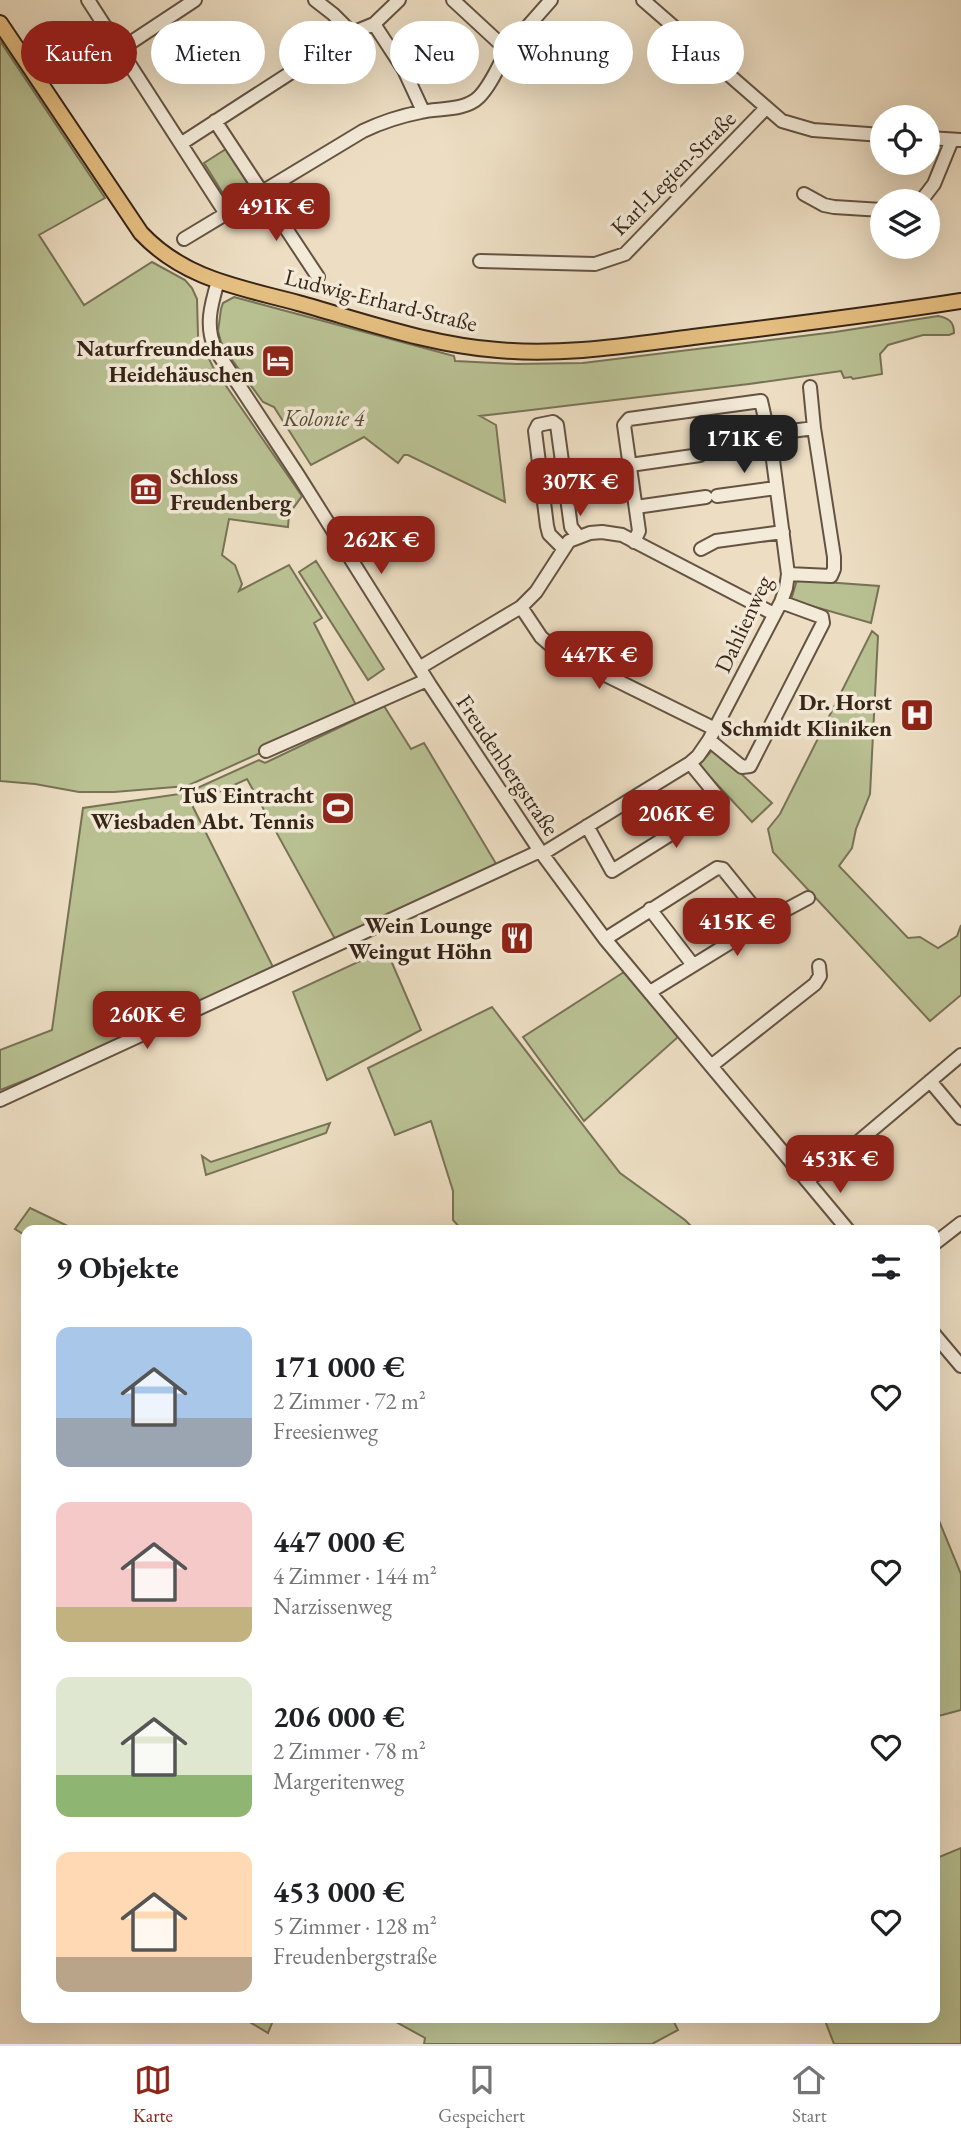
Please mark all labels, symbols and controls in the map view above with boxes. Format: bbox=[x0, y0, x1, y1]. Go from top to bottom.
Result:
chip: Kaufen bbox=[21, 21, 137, 84]
chip: Mieten bbox=[151, 21, 265, 84]
chip: Filter bbox=[279, 21, 376, 84]
chip: Neu bbox=[390, 21, 479, 84]
chip: Wohnung bbox=[493, 21, 633, 84]
chip: Haus bbox=[647, 21, 744, 84]
street label: Karl-Legien-Straße bbox=[604, 104, 742, 242]
map controls bbox=[870, 105, 940, 259]
button: locate bbox=[870, 105, 940, 175]
pin: 491K € bbox=[219, 184, 333, 243]
button: layers bbox=[870, 189, 940, 259]
text: 491K € bbox=[238, 191, 314, 221]
street label: Ludwig-Erhard-Straße bbox=[282, 262, 480, 338]
place label: Naturfreundehaus Heidehäuschen bbox=[76, 333, 254, 389]
hotel icon: Naturfreundehaus Heidehäuschen bbox=[259, 342, 297, 380]
park label: Kolonie 4 bbox=[282, 403, 366, 433]
pin: 171K € bbox=[687, 416, 801, 475]
text: 171K € bbox=[706, 423, 782, 453]
pin: 307K € bbox=[523, 458, 637, 518]
place label: Schloss Freudenberg bbox=[170, 461, 292, 517]
text: 307K € bbox=[542, 466, 618, 496]
museum icon: Schloss Freudenberg bbox=[127, 470, 165, 508]
pin: 262K € bbox=[324, 516, 438, 576]
text: 262K € bbox=[343, 524, 419, 554]
street label: Dahlienweg bbox=[707, 570, 779, 678]
pin: 447K € bbox=[542, 632, 656, 691]
text: 447K € bbox=[561, 639, 637, 669]
place label: Dr. Horst Schmidt Kliniken bbox=[721, 687, 892, 743]
street label: Freudenbergstraße bbox=[450, 689, 566, 841]
hospital icon: Dr. Horst Schmidt Kliniken bbox=[898, 696, 936, 734]
place label: TuS Eintracht Wiesbaden Abt. Tennis bbox=[91, 780, 314, 836]
sports icon: TuS Eintracht Wiesbaden Abt. Tennis bbox=[319, 789, 357, 827]
pin: 206K € bbox=[619, 790, 733, 850]
text: 206K € bbox=[638, 798, 714, 828]
pin: 415K € bbox=[680, 898, 794, 958]
text: 415K € bbox=[699, 906, 775, 936]
place label: Wein Lounge Weingut Höhn bbox=[348, 910, 492, 966]
restaurant icon: Wein Lounge Weingut Höhn bbox=[498, 919, 536, 957]
pin: 260K € bbox=[90, 992, 204, 1051]
text: 260K € bbox=[109, 999, 185, 1029]
pin: 453K € bbox=[783, 1136, 897, 1195]
text: 453K € bbox=[802, 1143, 878, 1173]
text: 9 Objekte bbox=[56, 1248, 179, 1287]
icon: filters bbox=[867, 1248, 905, 1286]
text: 171 000 € bbox=[273, 1347, 405, 1386]
icon: home bbox=[112, 1355, 196, 1439]
icon: heart bbox=[867, 1378, 905, 1416]
text: 2 Zimmer · 72 m² bbox=[273, 1386, 426, 1416]
text: Freesienweg bbox=[273, 1416, 378, 1446]
text: 447 000 € bbox=[273, 1522, 405, 1561]
icon: home bbox=[112, 1530, 196, 1614]
icon: heart bbox=[867, 1553, 905, 1591]
text: 4 Zimmer · 144 m² bbox=[273, 1561, 437, 1591]
text: Narzissenweg bbox=[273, 1591, 392, 1621]
text: 206 000 € bbox=[273, 1697, 405, 1736]
icon: home bbox=[112, 1705, 196, 1789]
icon: heart bbox=[867, 1728, 905, 1766]
text: 2 Zimmer · 78 m² bbox=[273, 1736, 426, 1766]
text: Margeritenweg bbox=[273, 1766, 404, 1796]
text: 453 000 € bbox=[273, 1872, 405, 1911]
icon: home bbox=[112, 1880, 196, 1964]
icon: heart bbox=[867, 1903, 905, 1941]
text: 5 Zimmer · 128 m² bbox=[273, 1911, 437, 1941]
text: Freudenbergstraße bbox=[273, 1941, 437, 1971]
tab: Karte bbox=[133, 2061, 173, 2128]
tab: Gespeichert bbox=[438, 2061, 525, 2128]
tab: Start bbox=[790, 2061, 828, 2128]

